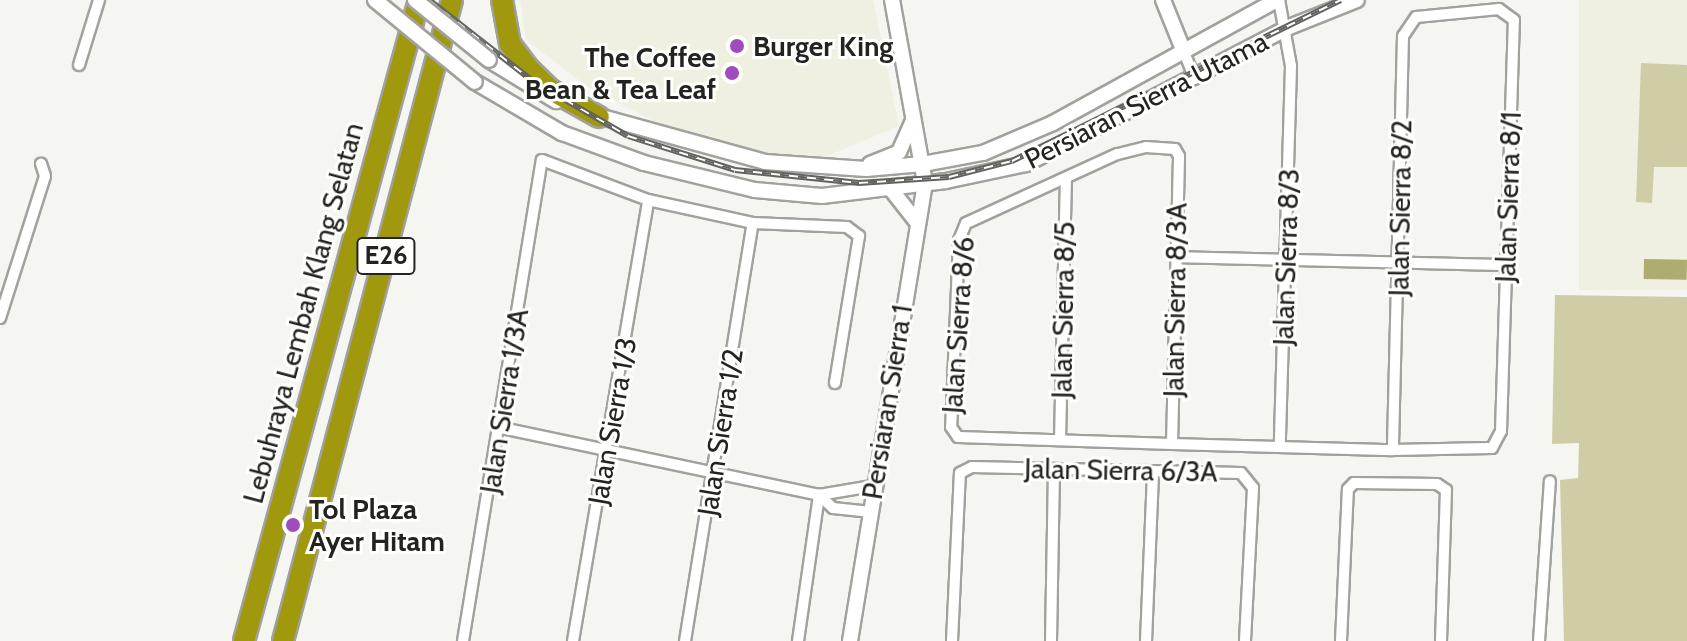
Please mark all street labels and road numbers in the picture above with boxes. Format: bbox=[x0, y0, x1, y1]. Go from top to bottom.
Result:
street label: Persiaran Sierra Utama bbox=[1019, 24, 1273, 176]
street label: Jalan Sierra 8/1 bbox=[1488, 111, 1528, 283]
street label: Lebuhraya Lembah Klang Selatan bbox=[236, 119, 370, 507]
street label: Jalan Sierra 8/2 bbox=[1382, 119, 1418, 297]
street label: Jalan Sierra 8/3 bbox=[1266, 168, 1306, 346]
street label: Jalan Sierra 8/3A bbox=[1157, 203, 1193, 397]
street label: Jalan Sierra 8/5 bbox=[1045, 221, 1081, 399]
road number: E26 bbox=[356, 234, 416, 278]
street label: Jalan Sierra 8/6 bbox=[935, 235, 981, 415]
street label: Persiaran Sierra 1 bbox=[855, 302, 919, 502]
street label: Jalan Sierra 1/3A bbox=[473, 306, 535, 496]
street label: Jalan Sierra 1/3 bbox=[581, 335, 643, 507]
street label: Jalan Sierra 1/2 bbox=[690, 346, 750, 518]
street label: Jalan Sierra 6/3A bbox=[1024, 452, 1218, 488]

